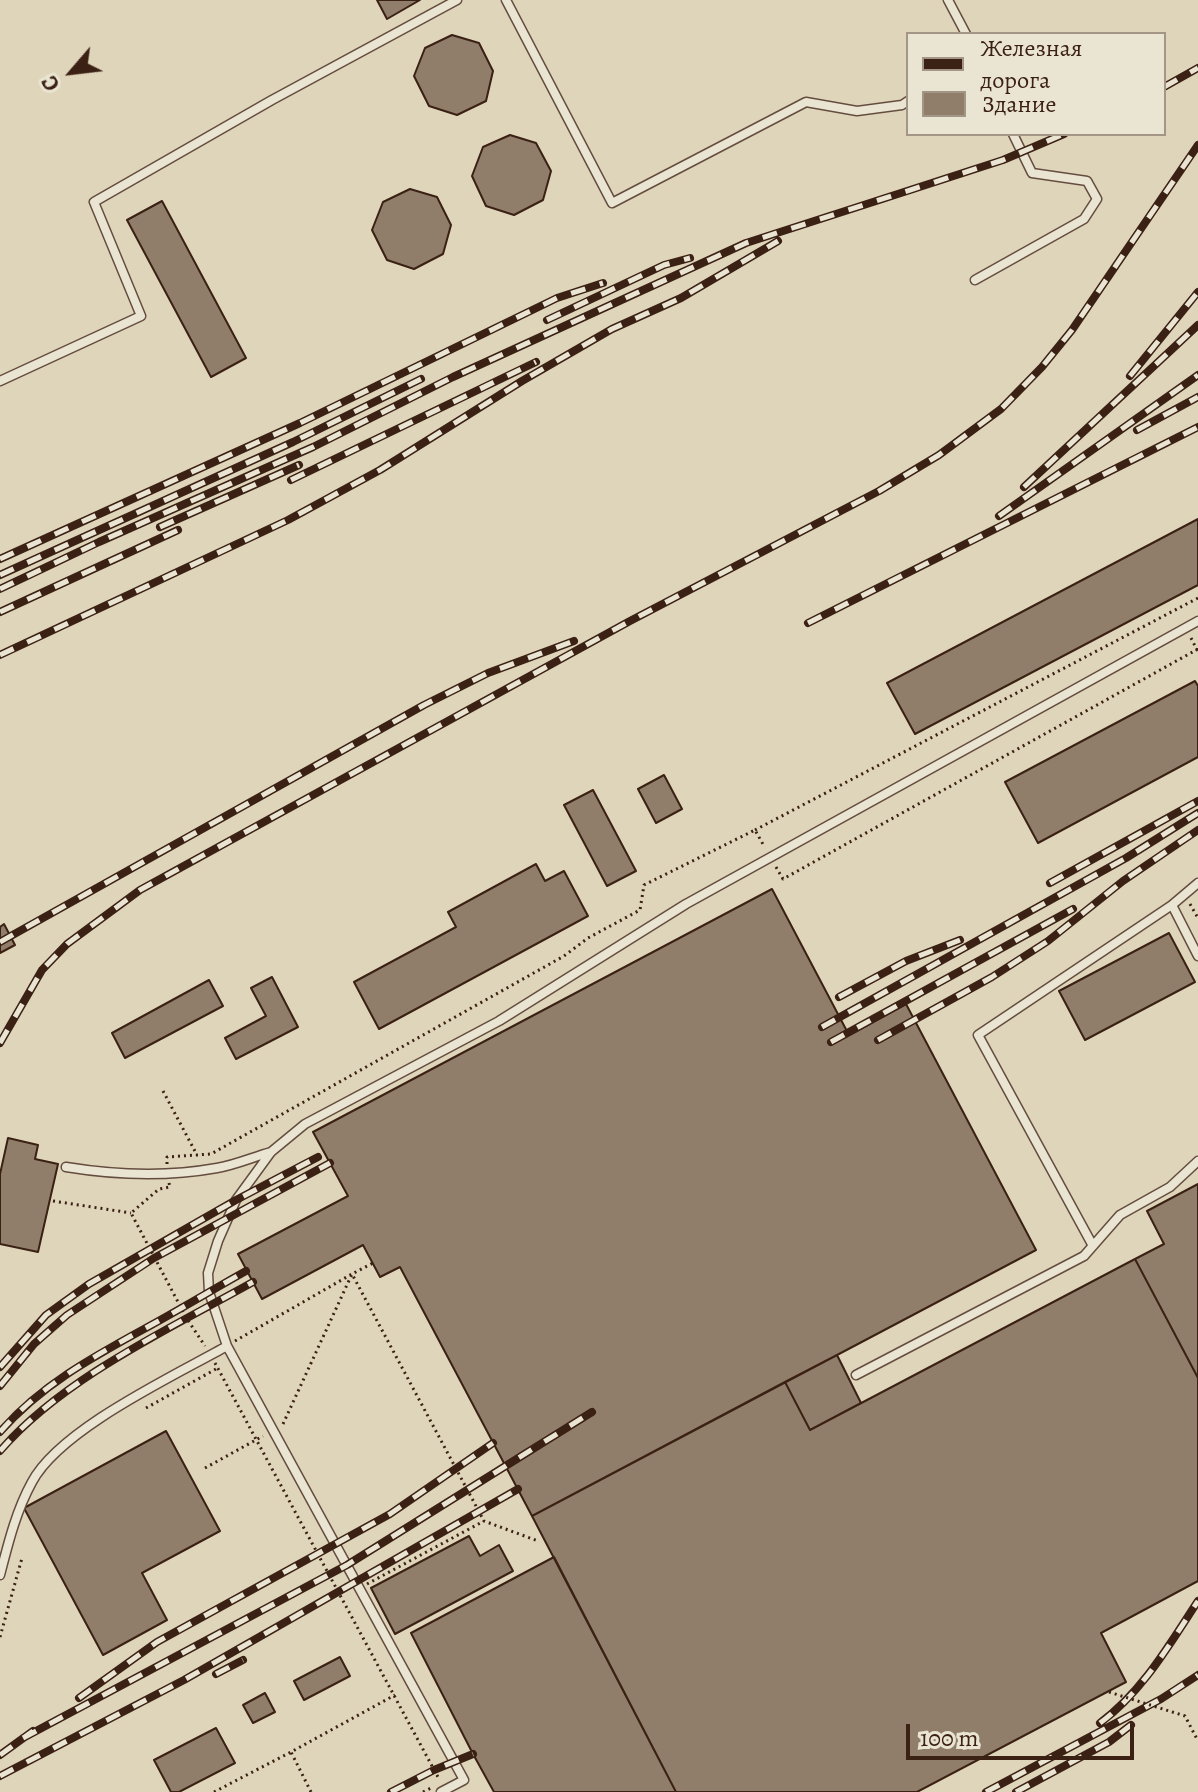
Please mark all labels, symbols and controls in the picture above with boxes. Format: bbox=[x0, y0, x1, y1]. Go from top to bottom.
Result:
north arrow bbox=[32, 32, 112, 112]
legend bbox=[906, 32, 1166, 136]
text: Железная дорога bbox=[980, 32, 1082, 96]
text: С bbox=[34, 70, 67, 96]
text: Здание bbox=[982, 88, 1057, 120]
scale bar bbox=[910, 1708, 1138, 1758]
text: 100 m bbox=[920, 1722, 979, 1754]

